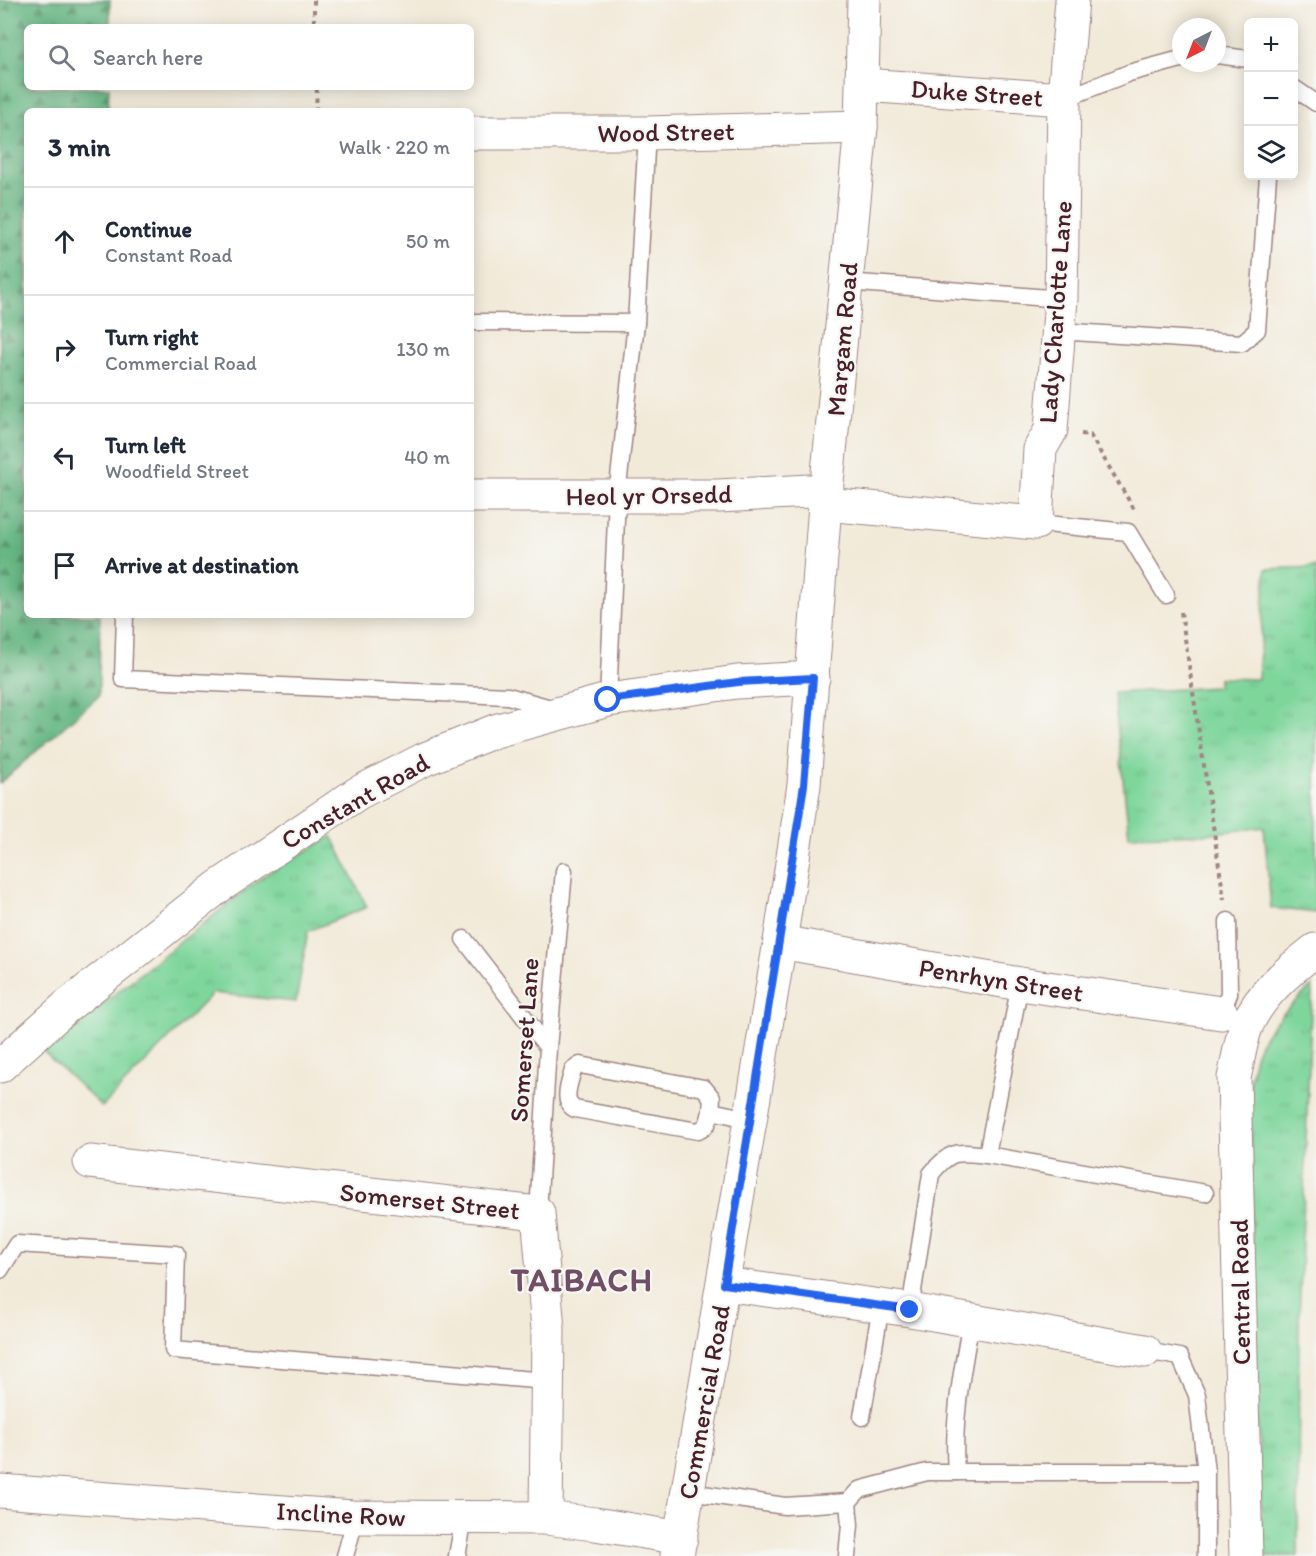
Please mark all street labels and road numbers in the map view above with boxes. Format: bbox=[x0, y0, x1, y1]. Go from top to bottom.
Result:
street label: Duke Street bbox=[910, 72, 1044, 114]
street label: Wood Street bbox=[597, 115, 735, 149]
street label: Lady Charlotte Lane bbox=[1031, 200, 1079, 424]
street label: Margam Road bbox=[819, 260, 865, 418]
street label: Heol yr Orsedd bbox=[565, 478, 733, 512]
street label: Constant Road bbox=[275, 746, 435, 856]
street label: Penrhyn Street bbox=[917, 951, 1086, 1009]
street label: Somerset Lane bbox=[502, 957, 546, 1123]
street label: Somerset Street bbox=[338, 1176, 522, 1226]
street label: Central Road bbox=[1223, 1219, 1257, 1365]
street label: Commercial Road bbox=[671, 1302, 737, 1502]
street label: Incline Row bbox=[275, 1495, 407, 1533]

